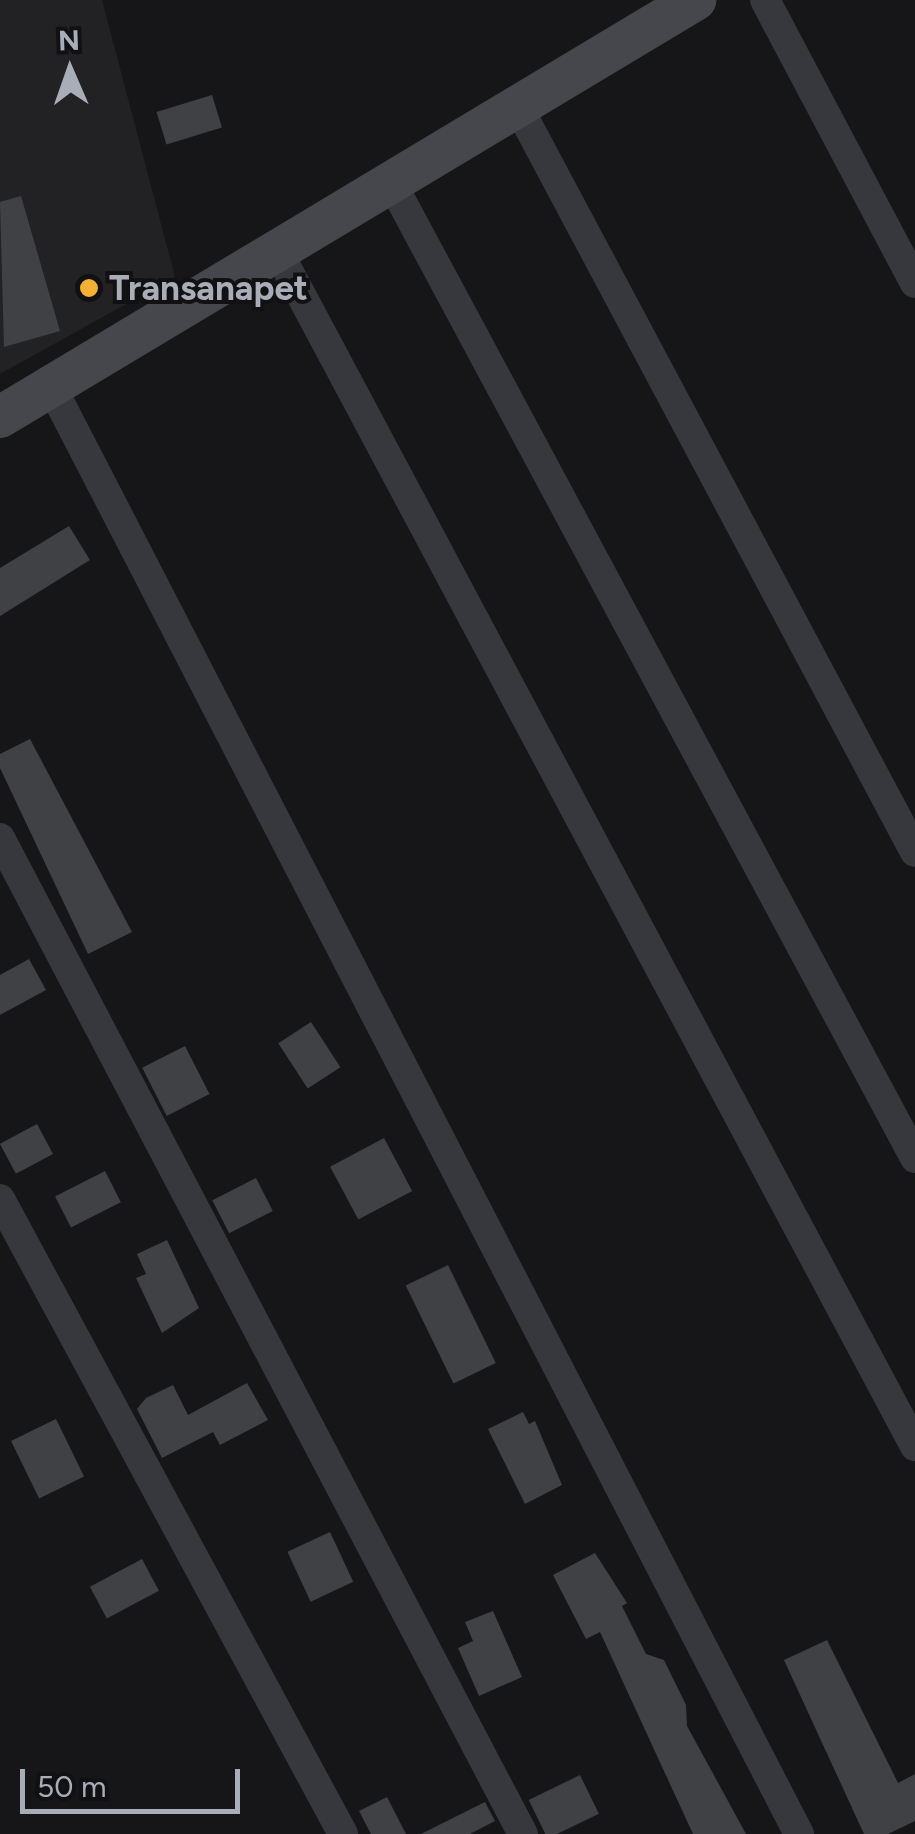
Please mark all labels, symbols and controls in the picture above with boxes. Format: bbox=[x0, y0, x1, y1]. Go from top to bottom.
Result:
north arrow bbox=[20, 20, 120, 120]
text: N bbox=[58, 23, 80, 57]
place label: Transanapet bbox=[109, 267, 308, 309]
marker: Transanapet bbox=[78, 277, 100, 299]
scale bar bbox=[25, 1749, 245, 1811]
text: 50 m bbox=[37, 1768, 106, 1805]

